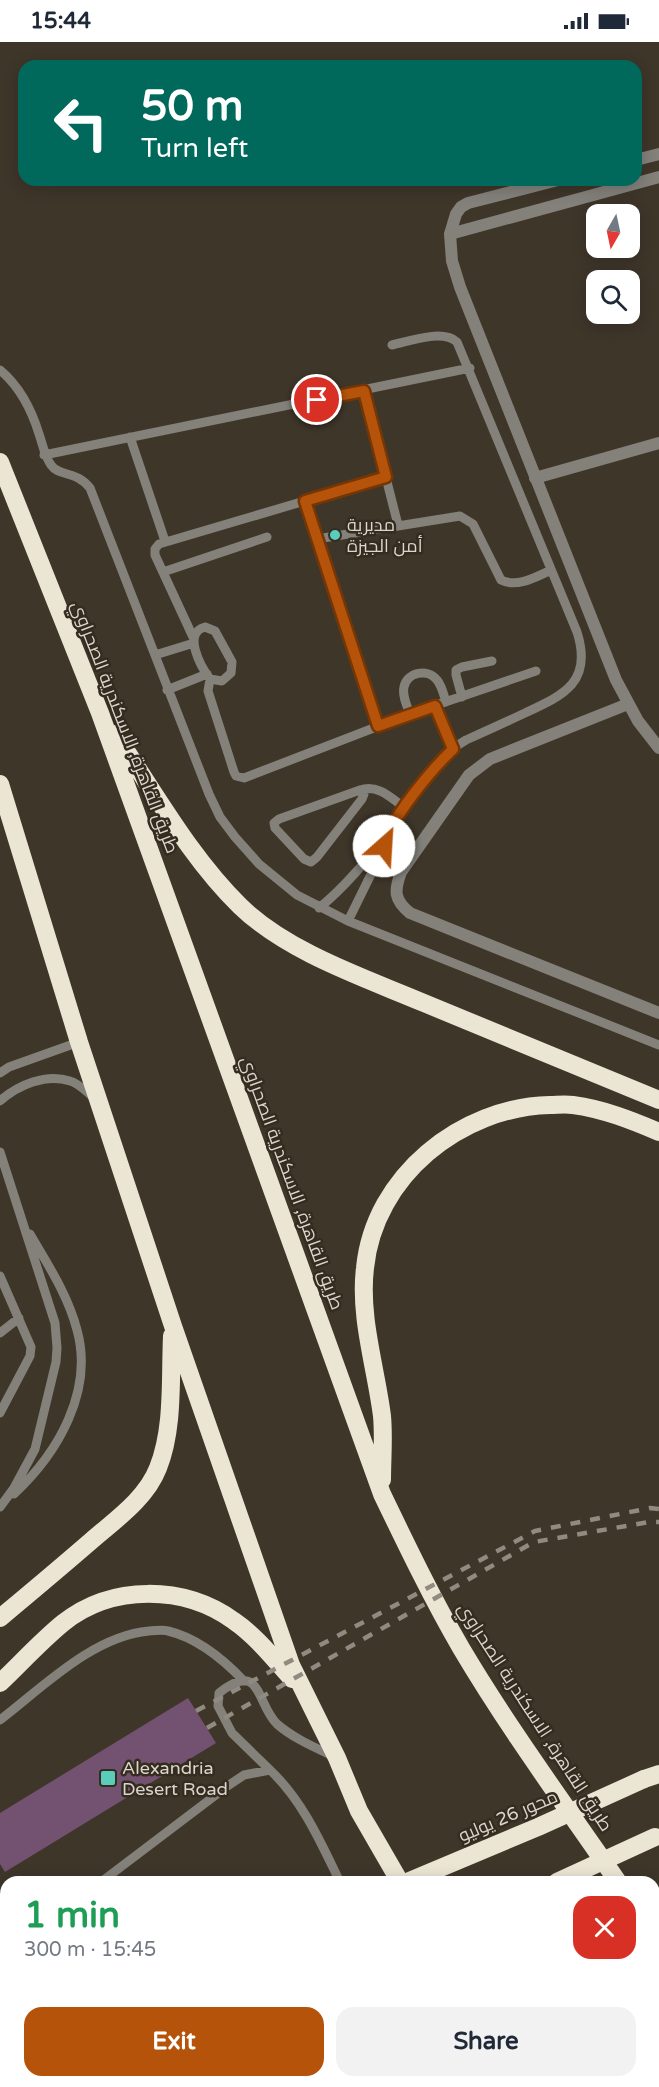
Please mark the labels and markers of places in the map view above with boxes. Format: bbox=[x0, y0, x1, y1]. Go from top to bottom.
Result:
pin bbox=[291, 374, 342, 425]
place label: مديرية أمن الجيزة bbox=[347, 514, 423, 557]
marker: مديرية أمن الجيزة bbox=[328, 528, 342, 542]
place label: Alexandria Desert Road bbox=[122, 1757, 228, 1800]
marker: Alexandria Desert Road bbox=[99, 1769, 117, 1787]

